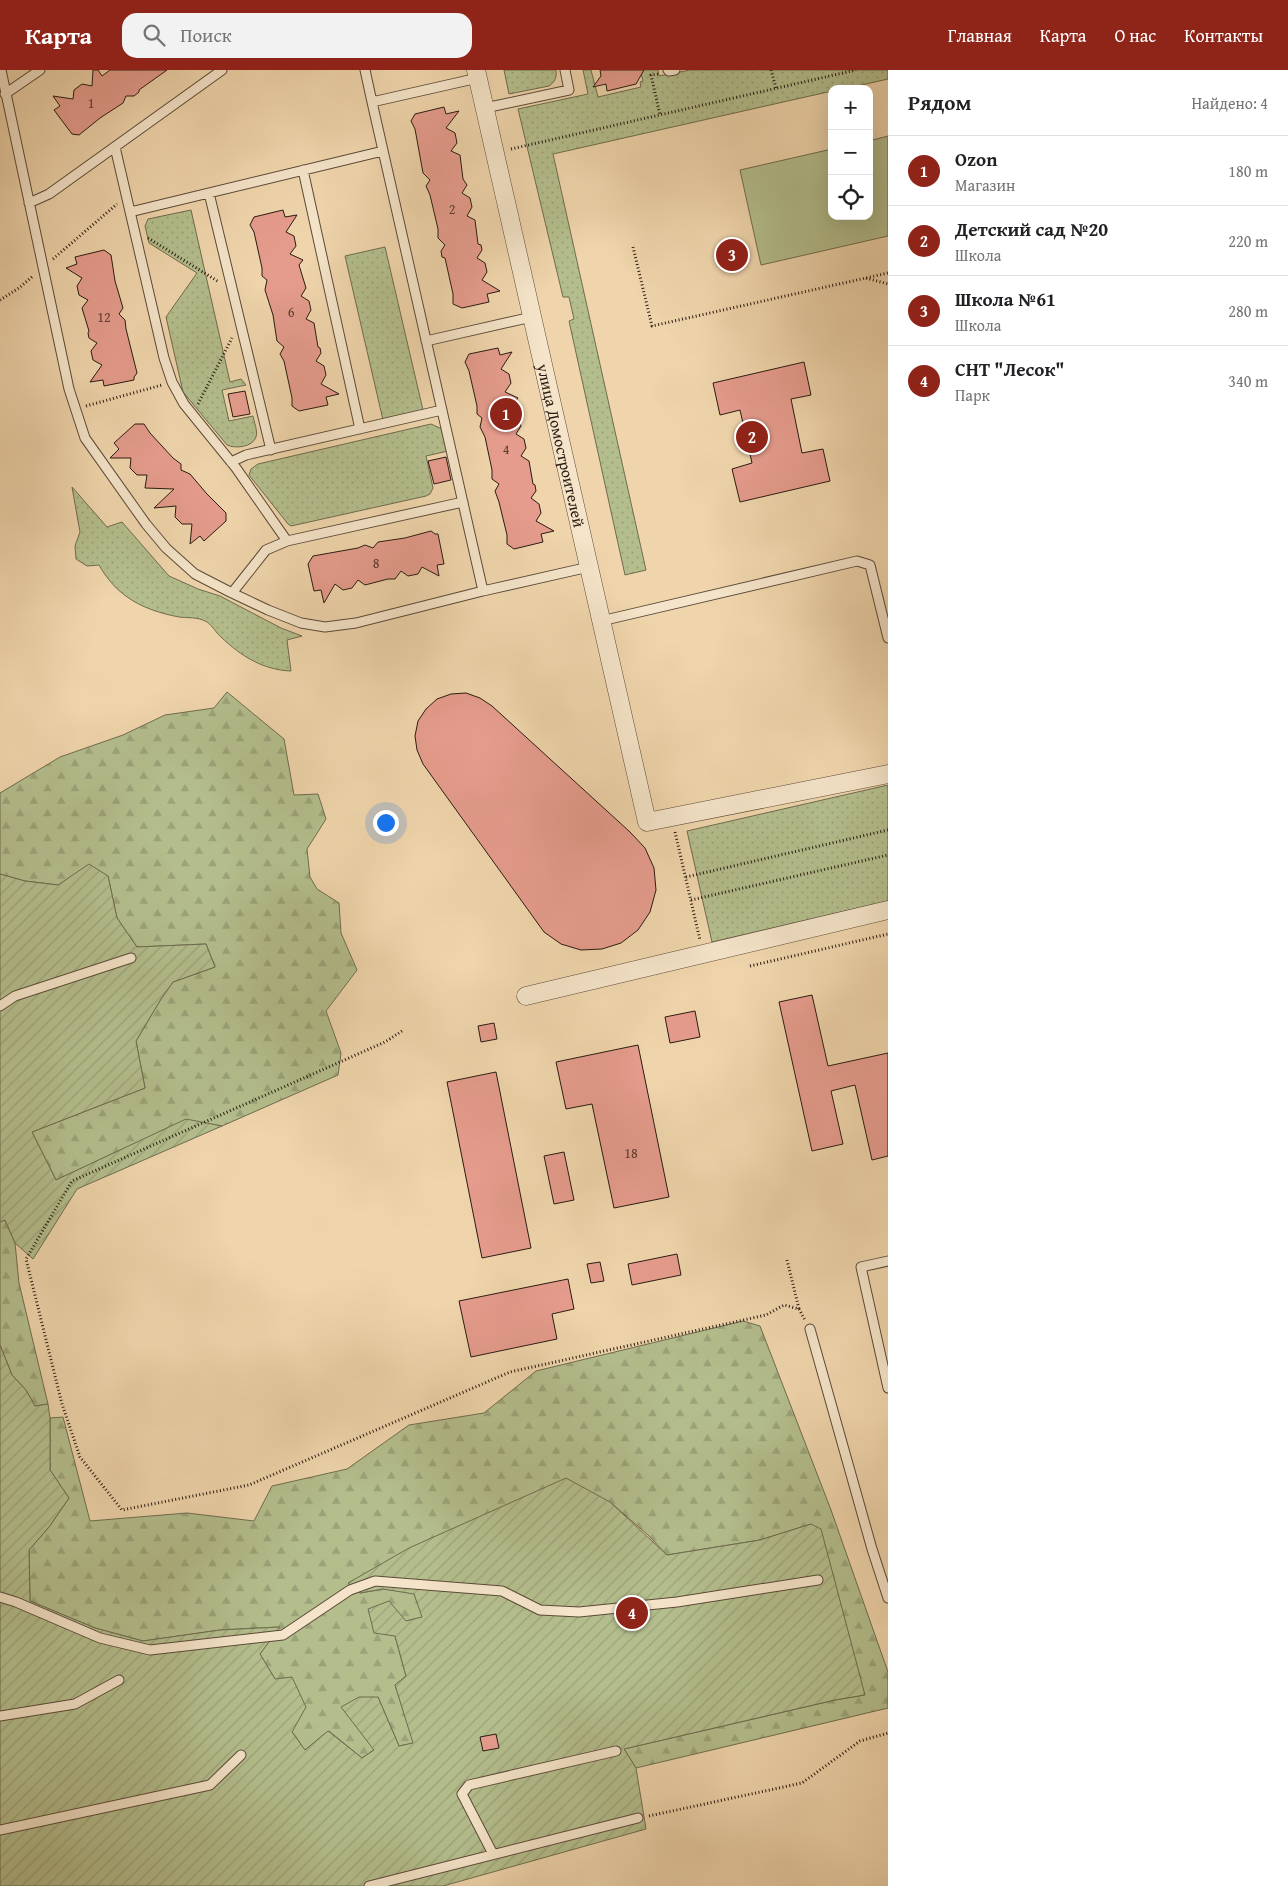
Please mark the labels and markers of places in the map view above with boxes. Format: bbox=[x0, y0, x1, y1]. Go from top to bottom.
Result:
pin: 3 bbox=[716, 236, 748, 274]
pin: 1 bbox=[490, 395, 522, 433]
pin: 2 bbox=[736, 418, 768, 456]
pin: 4 bbox=[616, 1594, 648, 1632]

